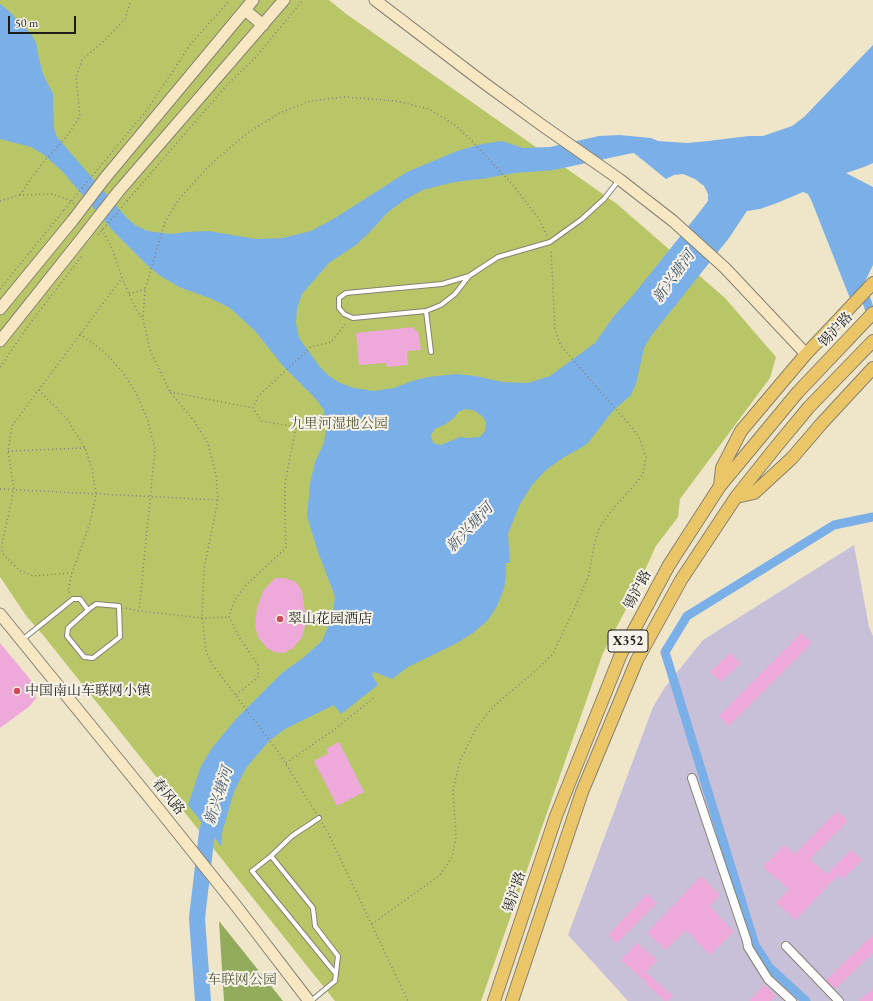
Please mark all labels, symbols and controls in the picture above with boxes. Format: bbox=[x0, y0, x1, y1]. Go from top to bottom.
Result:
scale bar bbox=[10, 8, 78, 34]
text: 50 m bbox=[15, 15, 38, 31]
water label: 新兴塘河 bbox=[649, 247, 699, 307]
street label: 锡沪路 bbox=[815, 309, 857, 351]
park label: 九里河湿地公园 bbox=[290, 416, 388, 432]
water label: 新兴塘河 bbox=[443, 500, 497, 556]
street label: 锡沪路 bbox=[621, 568, 655, 612]
place label: 翠山花园酒店 bbox=[288, 611, 372, 627]
marker: 翠山花园酒店 bbox=[275, 614, 285, 624]
road number: X352 bbox=[608, 630, 648, 652]
place label: 中国南山车联网小镇 bbox=[25, 683, 151, 699]
marker: 中国南山车联网小镇 bbox=[12, 686, 22, 696]
water label: 新兴塘河 bbox=[201, 765, 237, 827]
street label: 春风路 bbox=[148, 775, 188, 819]
street label: 锡沪路 bbox=[500, 869, 530, 915]
park label: 车联网公园 bbox=[207, 972, 277, 988]

